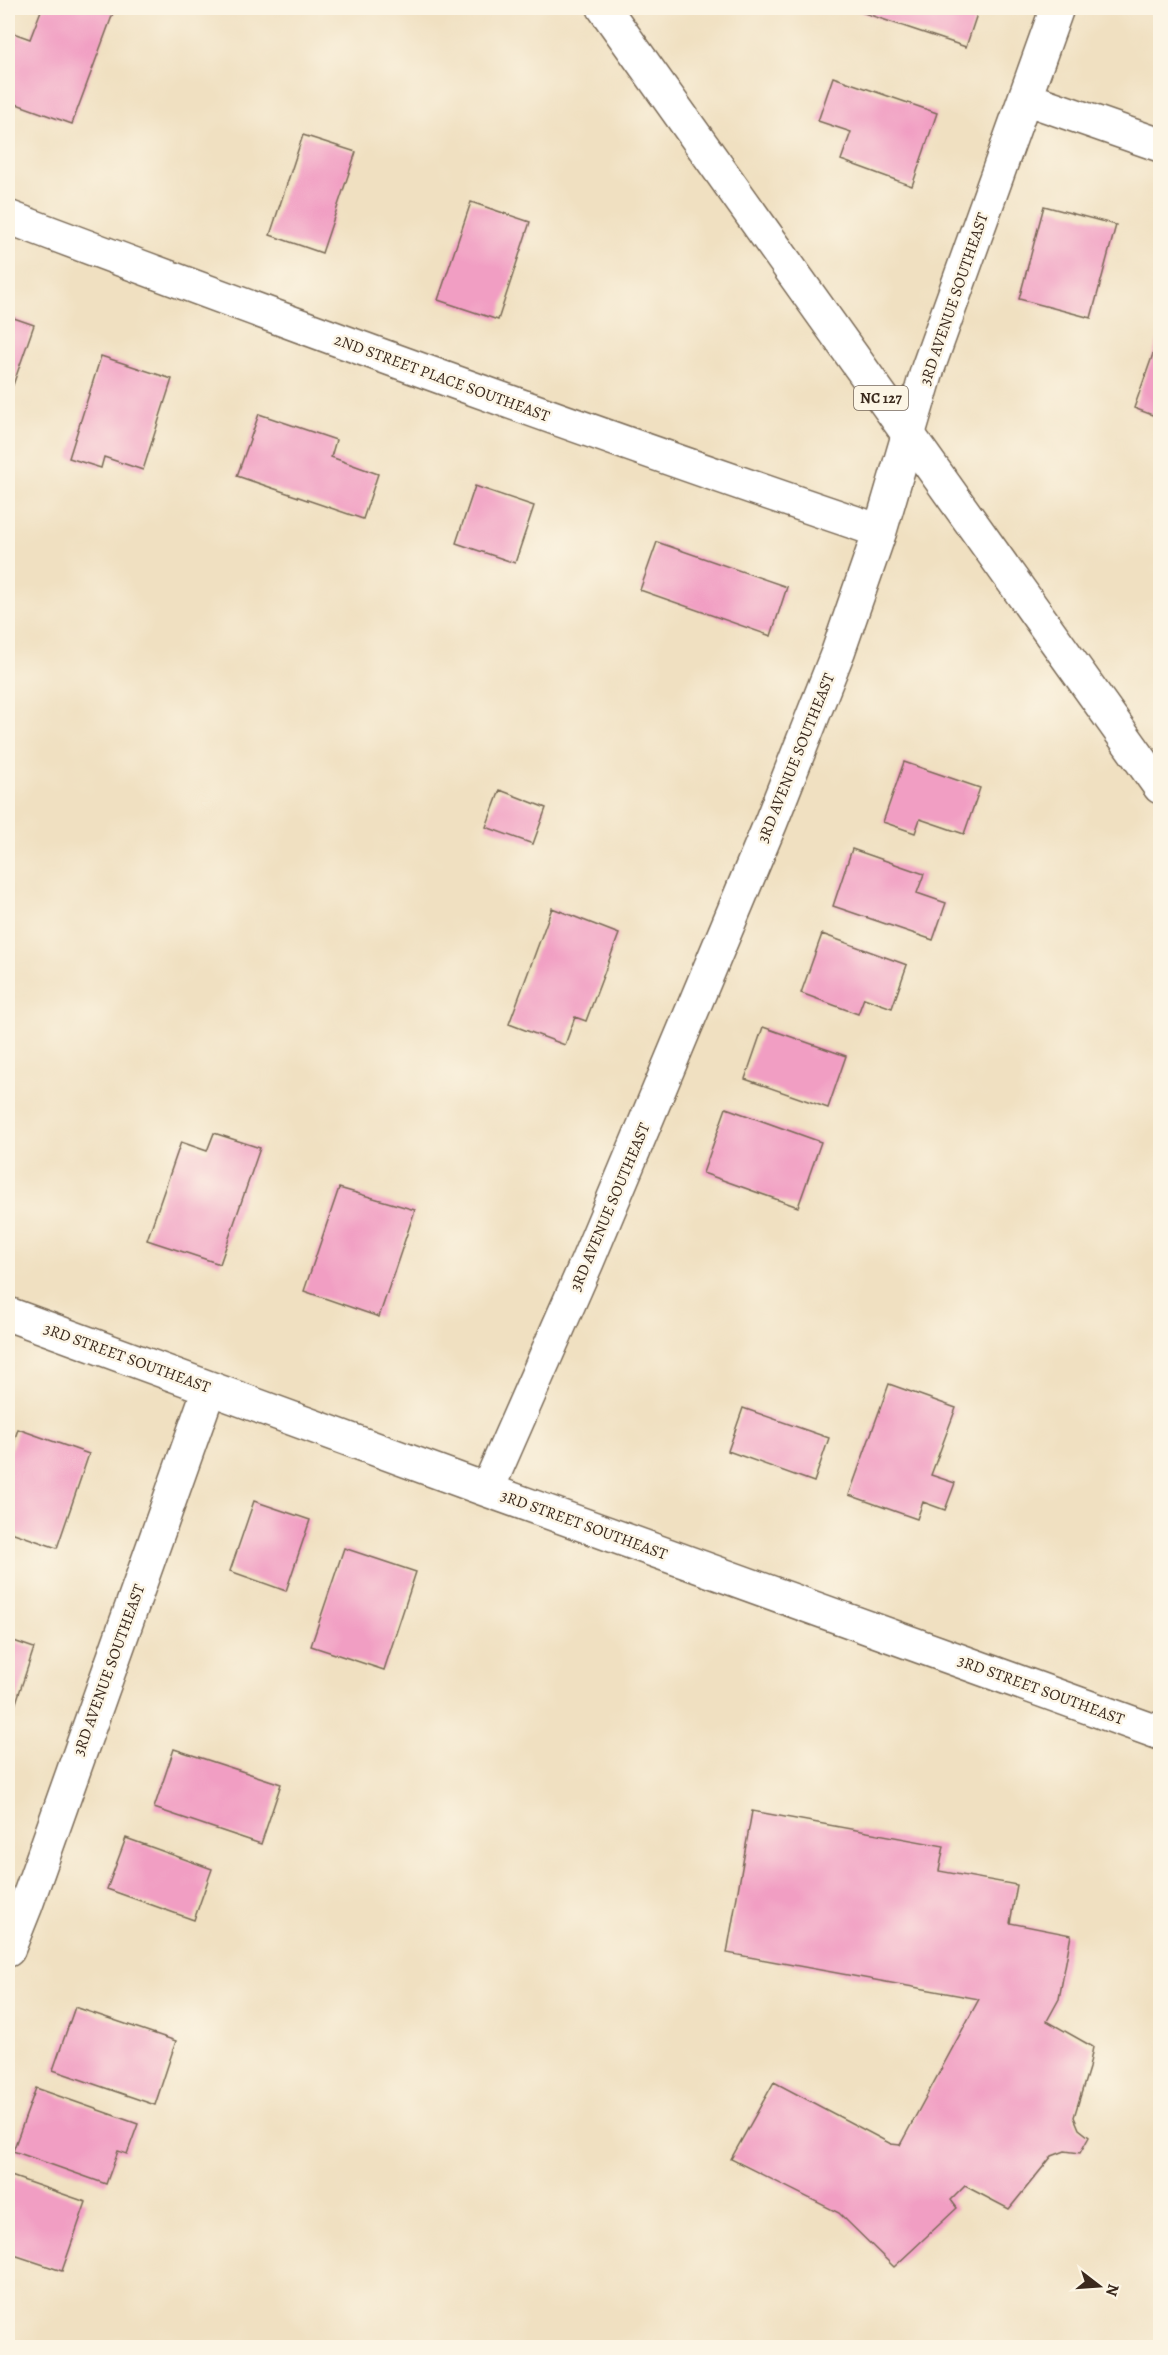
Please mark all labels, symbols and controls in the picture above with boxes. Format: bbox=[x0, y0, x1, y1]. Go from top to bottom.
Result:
street label: 3RD AVENUE SOUTHEAST bbox=[914, 210, 994, 388]
street label: 2ND STREET PLACE SOUTHEAST bbox=[331, 329, 553, 427]
road number: NC 127 bbox=[854, 386, 908, 410]
street label: 3RD AVENUE SOUTHEAST bbox=[752, 670, 840, 846]
street label: 3RD AVENUE SOUTHEAST bbox=[565, 1119, 656, 1295]
street label: 3RD STREET SOUTHEAST bbox=[41, 1318, 214, 1399]
street label: 3RD STREET SOUTHEAST bbox=[498, 1485, 671, 1566]
street label: 3RD AVENUE SOUTHEAST bbox=[68, 1581, 150, 1759]
street label: 3RD STREET SOUTHEAST bbox=[955, 1650, 1128, 1731]
north arrow bbox=[1069, 2256, 1129, 2316]
text: N bbox=[1100, 2281, 1125, 2299]

